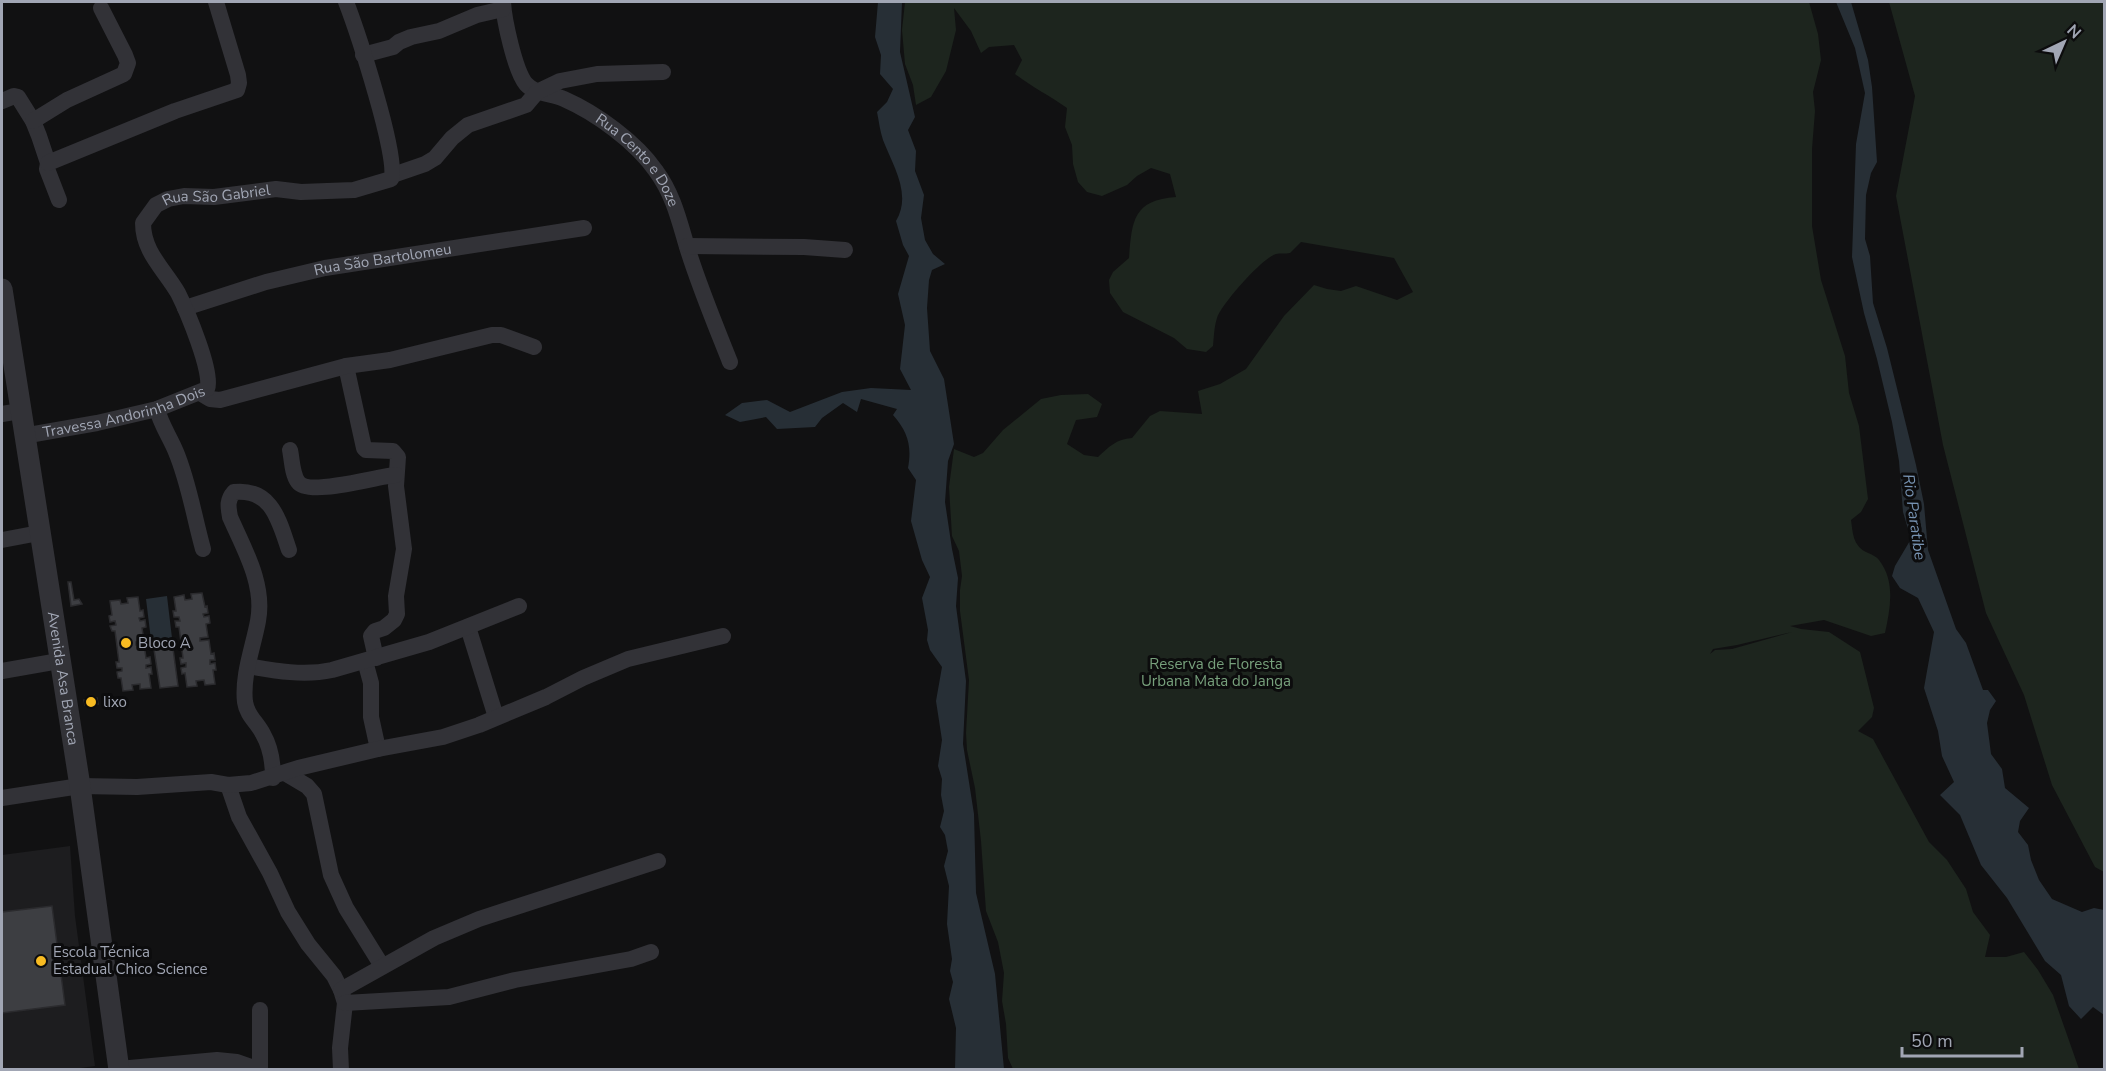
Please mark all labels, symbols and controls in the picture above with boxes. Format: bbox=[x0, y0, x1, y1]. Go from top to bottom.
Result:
north arrow bbox=[2034, 12, 2094, 72]
text: N bbox=[2062, 20, 2086, 44]
street label: Rua Cento e Doze bbox=[592, 109, 684, 210]
street label: Rua São Gabriel bbox=[159, 180, 272, 210]
street label: Rua São Bartolomeu bbox=[312, 239, 453, 280]
street label: Travessa Andorinha Dois bbox=[41, 381, 208, 442]
water label: Rio Paratibe bbox=[1897, 472, 1931, 562]
street label: Avenida Asa Branca bbox=[43, 610, 83, 747]
place label: Bloco A bbox=[138, 633, 191, 653]
marker: Bloco A bbox=[119, 636, 133, 650]
park label: Reserva de Floresta Urbana Mata do Janga bbox=[1141, 654, 1291, 691]
place label: lixo bbox=[103, 692, 127, 712]
marker: lixo bbox=[84, 695, 98, 709]
place label: Escola Técnica Estadual Chico Science bbox=[53, 942, 207, 979]
marker: Escola Técnica Estadual Chico Science bbox=[34, 954, 48, 968]
scale bar bbox=[1902, 1020, 2022, 1058]
text: 50 m bbox=[1911, 1029, 1953, 1053]

